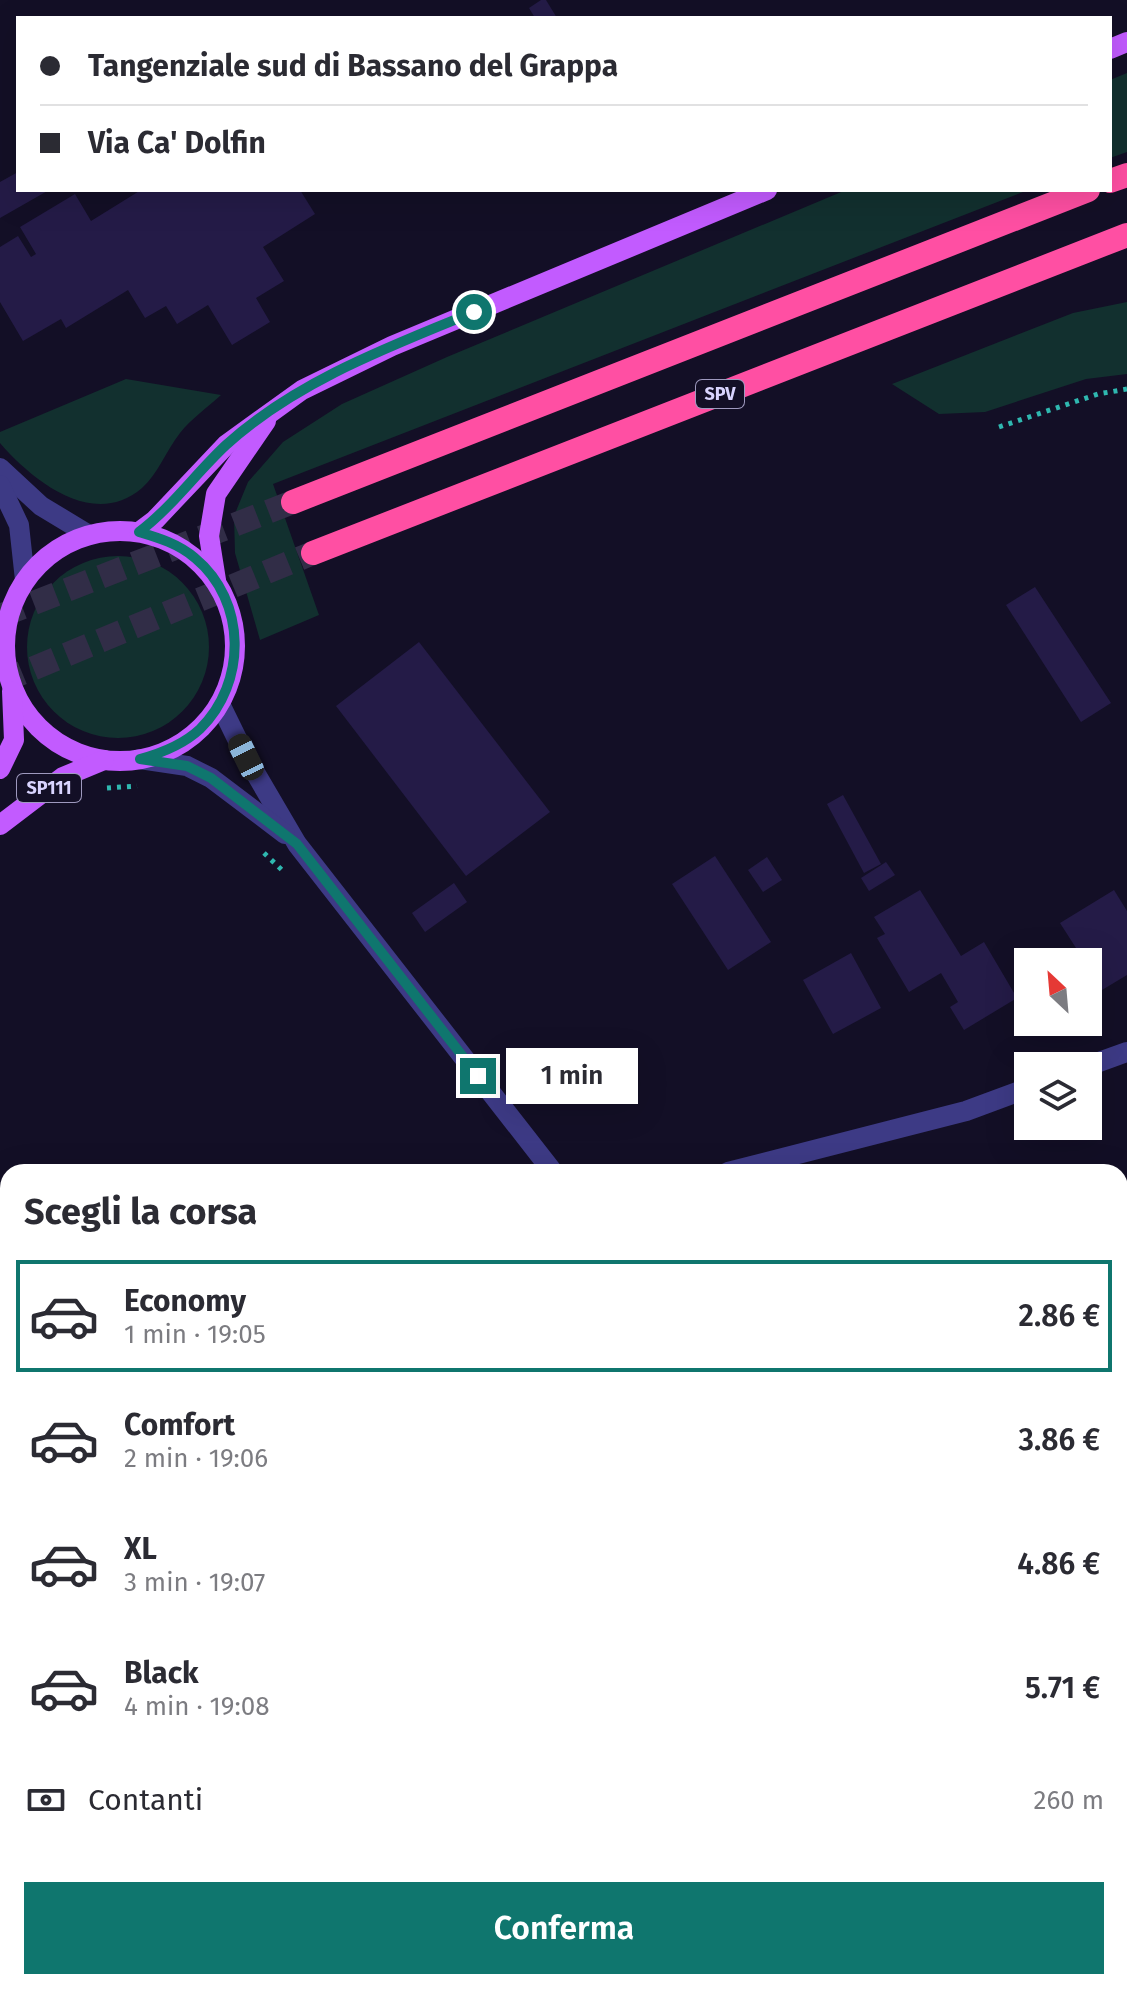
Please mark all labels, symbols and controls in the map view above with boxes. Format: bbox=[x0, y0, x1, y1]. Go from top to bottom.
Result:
text: Tangenziale sud di Bassano del Grappa bbox=[88, 48, 618, 84]
text: Via Ca' Dolfin bbox=[88, 125, 266, 161]
route start bbox=[456, 294, 492, 330]
road number: SPV bbox=[696, 380, 744, 408]
car bbox=[225, 730, 267, 784]
road number: SP111 bbox=[17, 774, 81, 802]
north arrow bbox=[1014, 948, 1102, 1036]
map controls bbox=[1014, 948, 1102, 1140]
callout: 1 min bbox=[506, 1048, 638, 1104]
button: layers bbox=[1014, 1052, 1102, 1140]
route end bbox=[460, 1058, 496, 1094]
text: 1 min bbox=[541, 1060, 603, 1091]
text: Scegli la corsa bbox=[24, 1190, 257, 1234]
icon: car bbox=[28, 1280, 100, 1352]
text: Economy bbox=[124, 1283, 246, 1319]
text: 2.86 € bbox=[1019, 1298, 1100, 1334]
text: 1 min · 19:05 bbox=[124, 1319, 266, 1350]
icon: car bbox=[28, 1404, 100, 1476]
text: Comfort bbox=[124, 1407, 235, 1443]
text: 3.86 € bbox=[1019, 1422, 1100, 1458]
text: 2 min · 19:06 bbox=[124, 1443, 268, 1474]
icon: car bbox=[28, 1528, 100, 1600]
text: XL bbox=[124, 1531, 157, 1567]
text: 4.86 € bbox=[1017, 1546, 1100, 1582]
text: 3 min · 19:07 bbox=[124, 1567, 265, 1598]
icon: car bbox=[28, 1652, 100, 1724]
text: Black bbox=[124, 1655, 199, 1691]
text: 5.71 € bbox=[1025, 1670, 1100, 1706]
text: 4 min · 19:08 bbox=[124, 1691, 270, 1722]
icon: cash bbox=[24, 1778, 68, 1822]
text: Contanti bbox=[88, 1782, 203, 1818]
text: 260 m bbox=[1034, 1785, 1104, 1816]
button: Conferma bbox=[24, 1882, 1104, 1974]

